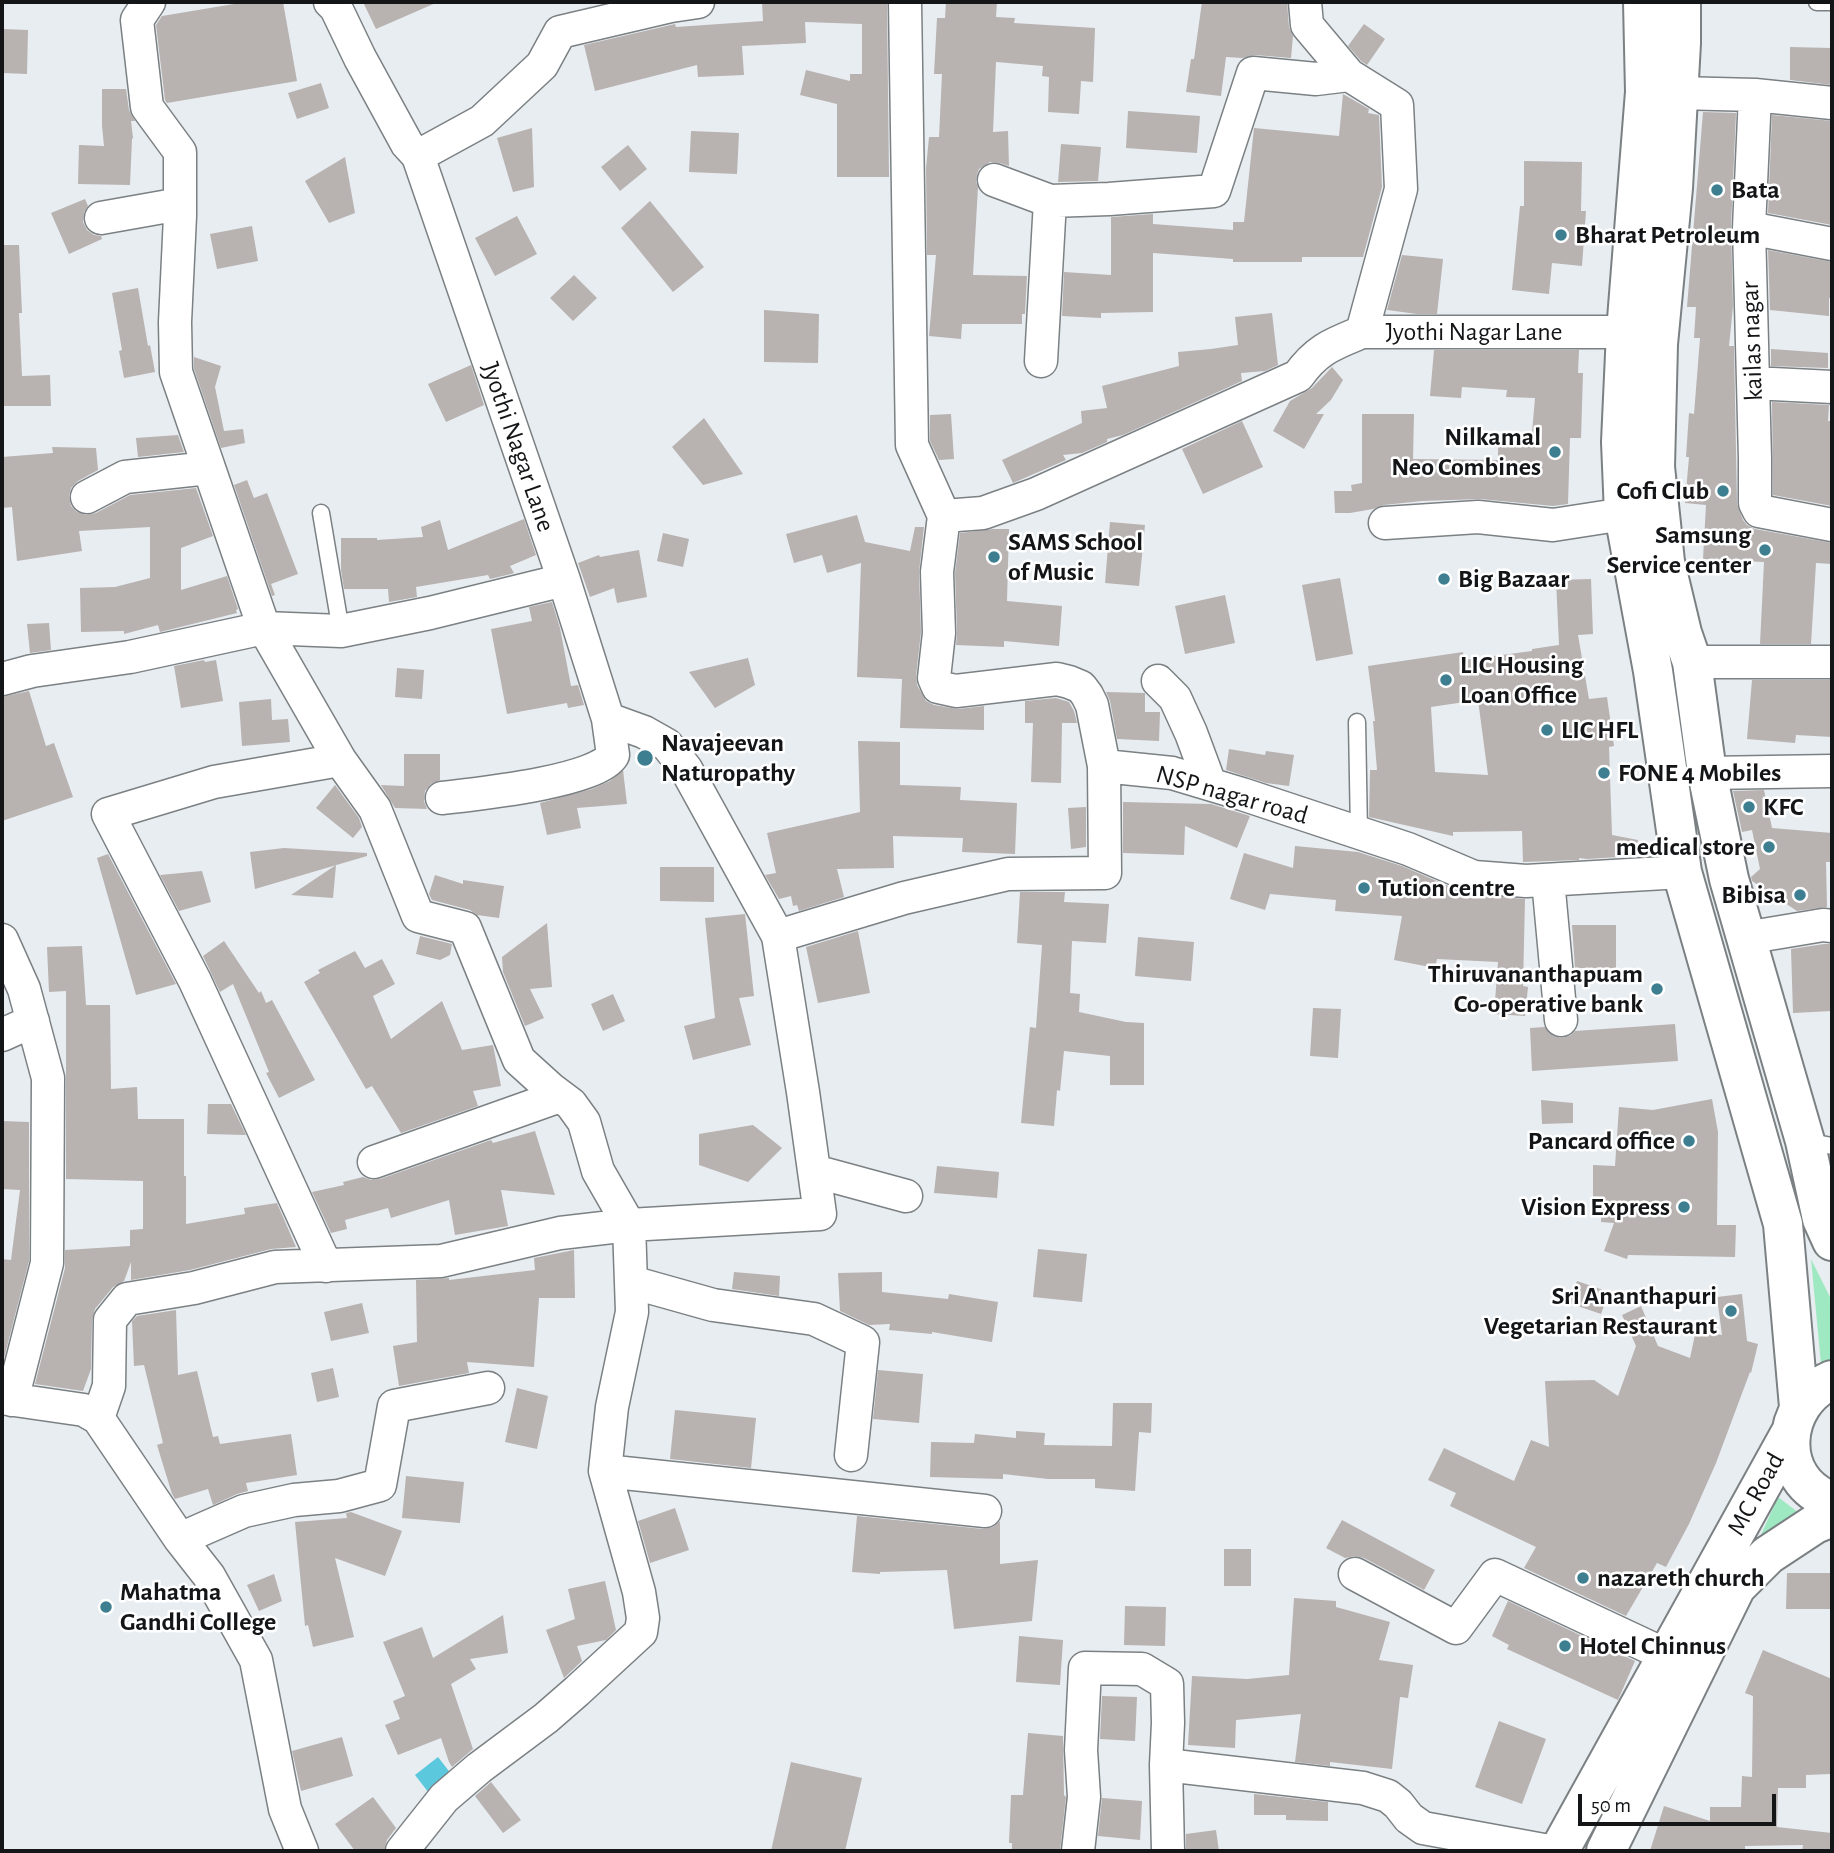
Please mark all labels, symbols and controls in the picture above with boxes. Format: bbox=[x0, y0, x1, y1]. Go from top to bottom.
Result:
place label: Bata bbox=[1731, 174, 1780, 206]
marker: Bata bbox=[1709, 182, 1725, 198]
place label: Bharat Petroleum bbox=[1575, 219, 1760, 251]
marker: Bharat Petroleum bbox=[1553, 227, 1569, 243]
street label: kailas nagar bbox=[1734, 281, 1770, 401]
street label: Jyothi Nagar Lane bbox=[1385, 316, 1563, 348]
street label: Jyothi Nagar Lane bbox=[474, 358, 562, 536]
place label: Nilkamal Neo Combines bbox=[1391, 421, 1541, 482]
marker: Nilkamal Neo Combines bbox=[1547, 444, 1563, 460]
place label: Cofi Club bbox=[1617, 475, 1709, 507]
marker: Cofi Club bbox=[1715, 483, 1731, 499]
place label: Samsung Service center bbox=[1606, 519, 1751, 580]
place label: SAMS School of Music bbox=[1008, 526, 1143, 588]
marker: Samsung Service center bbox=[1757, 542, 1773, 558]
marker: SAMS School of Music bbox=[986, 549, 1002, 565]
place label: Big Bazaar bbox=[1458, 563, 1569, 595]
marker: Big Bazaar bbox=[1436, 571, 1452, 587]
place label: LIC Housing Loan Office bbox=[1460, 649, 1584, 710]
marker: LIC Housing Loan Office bbox=[1438, 672, 1454, 688]
place label: LIC HFL bbox=[1561, 714, 1638, 746]
marker: LIC HFL bbox=[1539, 722, 1555, 738]
place label: Navajeevan Naturopathy bbox=[661, 727, 795, 788]
marker: Navajeevan Naturopathy bbox=[635, 748, 655, 768]
place label: FONE 4 Mobiles bbox=[1618, 757, 1781, 789]
street label: NSP nagar road bbox=[1152, 758, 1312, 832]
marker: FONE 4 Mobiles bbox=[1596, 765, 1612, 781]
place label: KFC bbox=[1763, 791, 1803, 823]
marker: KFC bbox=[1741, 799, 1757, 815]
place label: medical store bbox=[1616, 831, 1755, 863]
marker: medical store bbox=[1761, 839, 1777, 855]
place label: Tution centre bbox=[1378, 872, 1515, 904]
place label: Bibisa bbox=[1721, 879, 1786, 911]
marker: Tution centre bbox=[1356, 880, 1372, 896]
marker: Bibisa bbox=[1792, 887, 1808, 903]
place label: Thiruvananthapuam Co-operative bank bbox=[1428, 958, 1643, 1020]
marker: Thiruvananthapuam Co-operative bank bbox=[1649, 981, 1665, 997]
place label: Pancard office bbox=[1528, 1125, 1675, 1157]
marker: Pancard office bbox=[1681, 1133, 1697, 1149]
place label: Vision Express bbox=[1521, 1191, 1670, 1223]
marker: Vision Express bbox=[1676, 1199, 1692, 1215]
place label: Sri Ananthapuri Vegetarian Restaurant bbox=[1484, 1280, 1717, 1342]
marker: Sri Ananthapuri Vegetarian Restaurant bbox=[1723, 1303, 1739, 1319]
street label: MC Road bbox=[1721, 1447, 1791, 1541]
place label: nazareth church bbox=[1597, 1562, 1765, 1594]
marker: nazareth church bbox=[1575, 1570, 1591, 1586]
place label: Mahatma Gandhi College bbox=[120, 1576, 276, 1638]
marker: Mahatma Gandhi College bbox=[98, 1599, 114, 1615]
place label: Hotel Chinnus bbox=[1579, 1630, 1726, 1662]
marker: Hotel Chinnus bbox=[1557, 1638, 1573, 1654]
scale bar bbox=[1582, 1780, 1780, 1824]
text: 50 m bbox=[1591, 1795, 1631, 1816]

